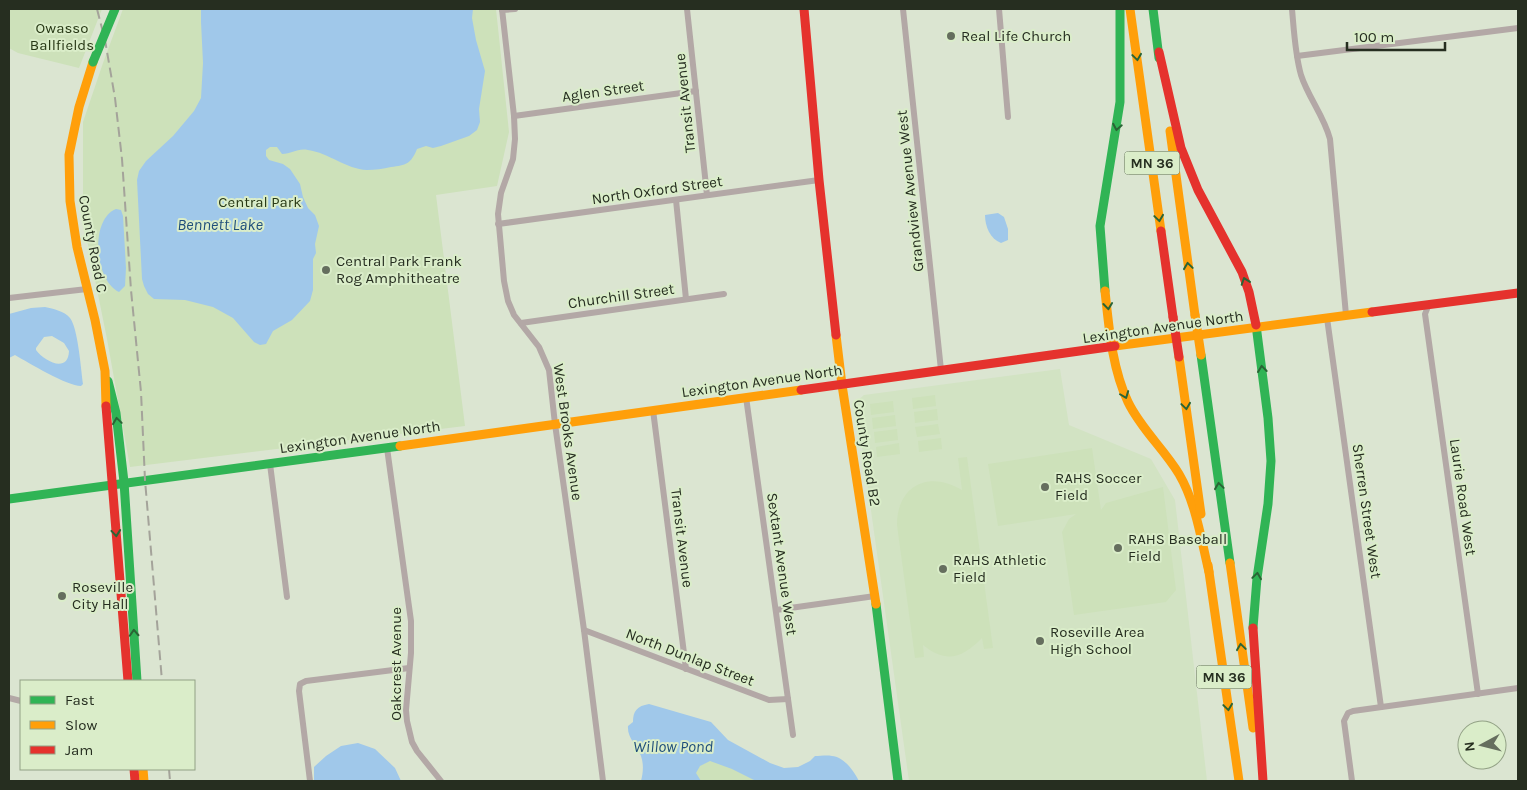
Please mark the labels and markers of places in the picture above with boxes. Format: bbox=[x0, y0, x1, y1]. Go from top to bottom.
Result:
place label: Real Life Church bbox=[961, 27, 1071, 45]
marker: Real Life Church bbox=[945, 30, 957, 42]
place label: Central Park Frank Rog Amphitheatre bbox=[336, 252, 462, 287]
marker: Central Park Frank Rog Amphitheatre bbox=[320, 264, 332, 276]
place label: RAHS Soccer Field bbox=[1055, 469, 1142, 504]
marker: RAHS Soccer Field bbox=[1039, 481, 1051, 493]
place label: RAHS Baseball Field bbox=[1128, 530, 1227, 565]
marker: RAHS Baseball Field bbox=[1112, 542, 1124, 554]
place label: RAHS Athletic Field bbox=[953, 551, 1047, 586]
marker: RAHS Athletic Field bbox=[937, 563, 949, 575]
place label: Roseville City Hall bbox=[72, 578, 133, 613]
marker: Roseville City Hall bbox=[56, 590, 68, 602]
place label: Roseville Area High School bbox=[1050, 623, 1145, 658]
marker: Roseville Area High School bbox=[1034, 635, 1046, 647]

